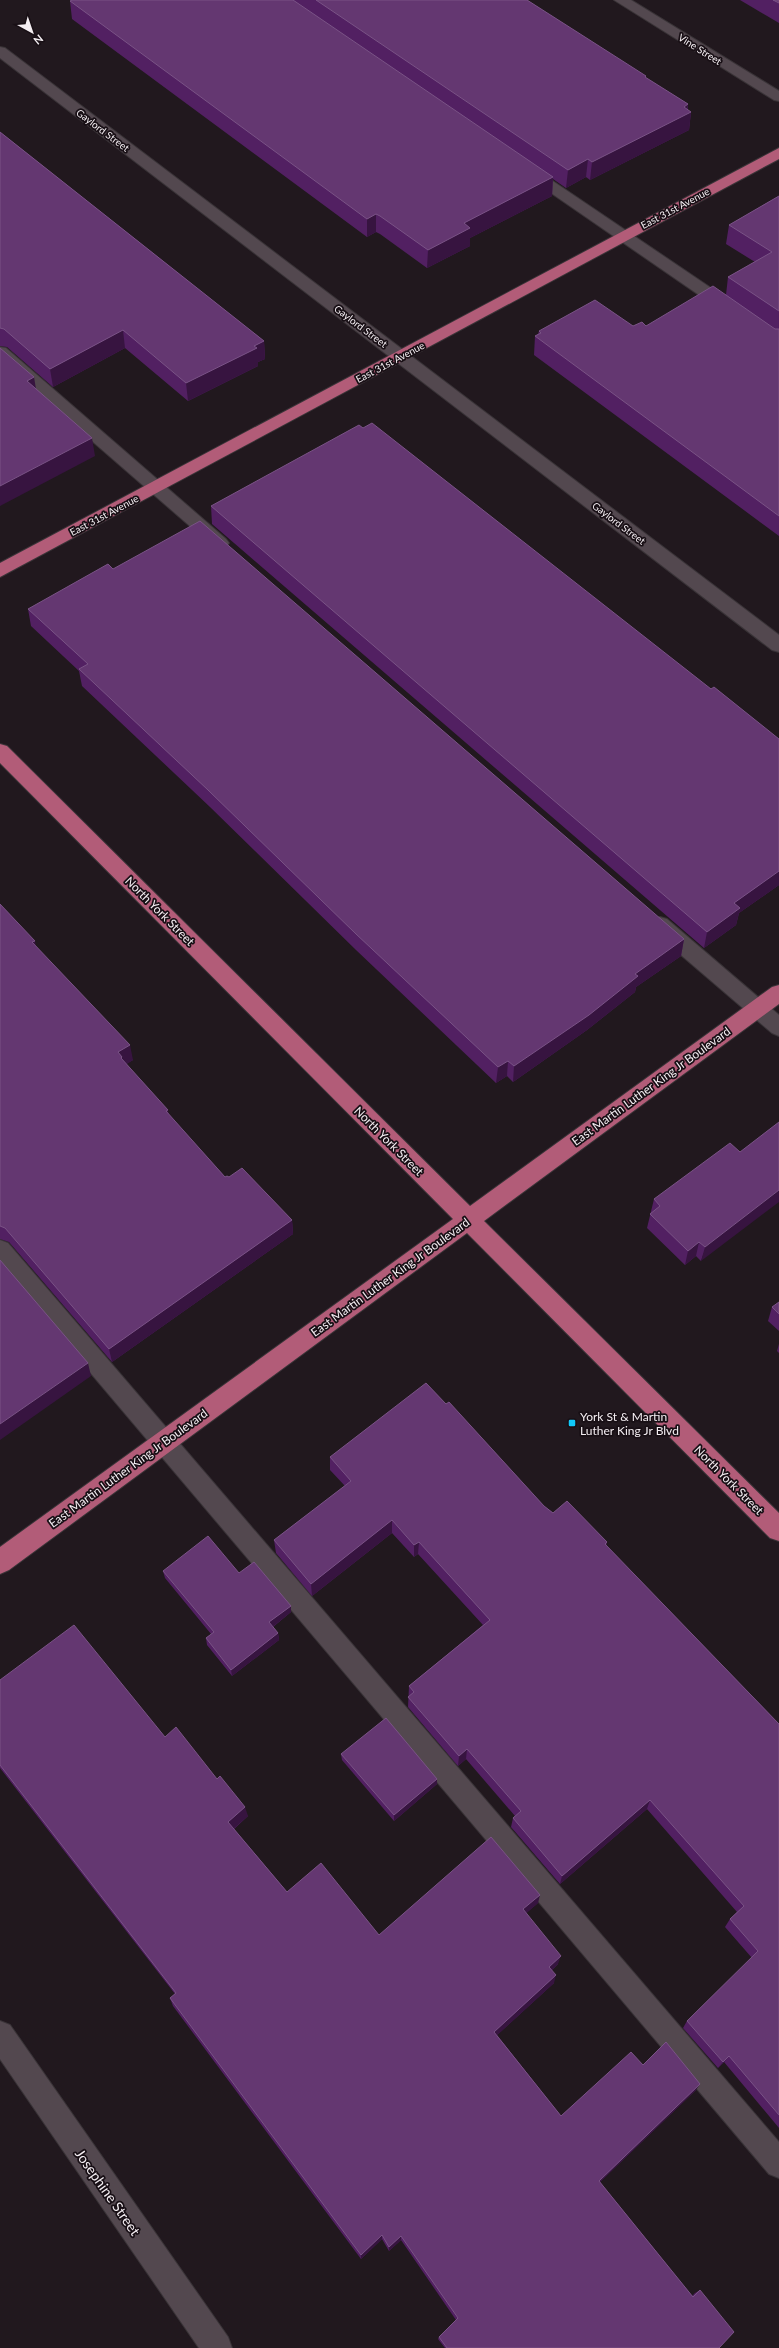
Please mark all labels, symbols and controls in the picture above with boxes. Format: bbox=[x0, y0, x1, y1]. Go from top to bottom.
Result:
north arrow bbox=[12, 12, 52, 52]
street label: Vine Street bbox=[676, 31, 724, 67]
text: N bbox=[31, 32, 46, 48]
street label: Gaylord Street bbox=[74, 106, 132, 154]
street label: East 31st Avenue bbox=[639, 185, 711, 231]
street label: Gaylord Street bbox=[332, 302, 390, 350]
street label: East 31st Avenue bbox=[354, 339, 426, 385]
street label: East 31st Avenue bbox=[68, 492, 140, 538]
street label: Gaylord Street bbox=[590, 499, 648, 547]
street label: North York Street bbox=[122, 873, 198, 949]
street label: East Martin Luther King Jr Boulevard bbox=[569, 1023, 733, 1149]
street label: North York Street bbox=[351, 1103, 427, 1179]
street label: East Martin Luther King Jr Boulevard bbox=[308, 1214, 472, 1340]
street label: East Martin Luther King Jr Boulevard bbox=[46, 1405, 210, 1531]
place label: York St & Martin Luther King Jr Blvd bbox=[580, 1409, 679, 1438]
marker: York St & Martin Luther King Jr Blvd bbox=[567, 1418, 577, 1428]
street label: North York Street bbox=[691, 1442, 767, 1518]
street label: Josephine Street bbox=[72, 2145, 144, 2239]

